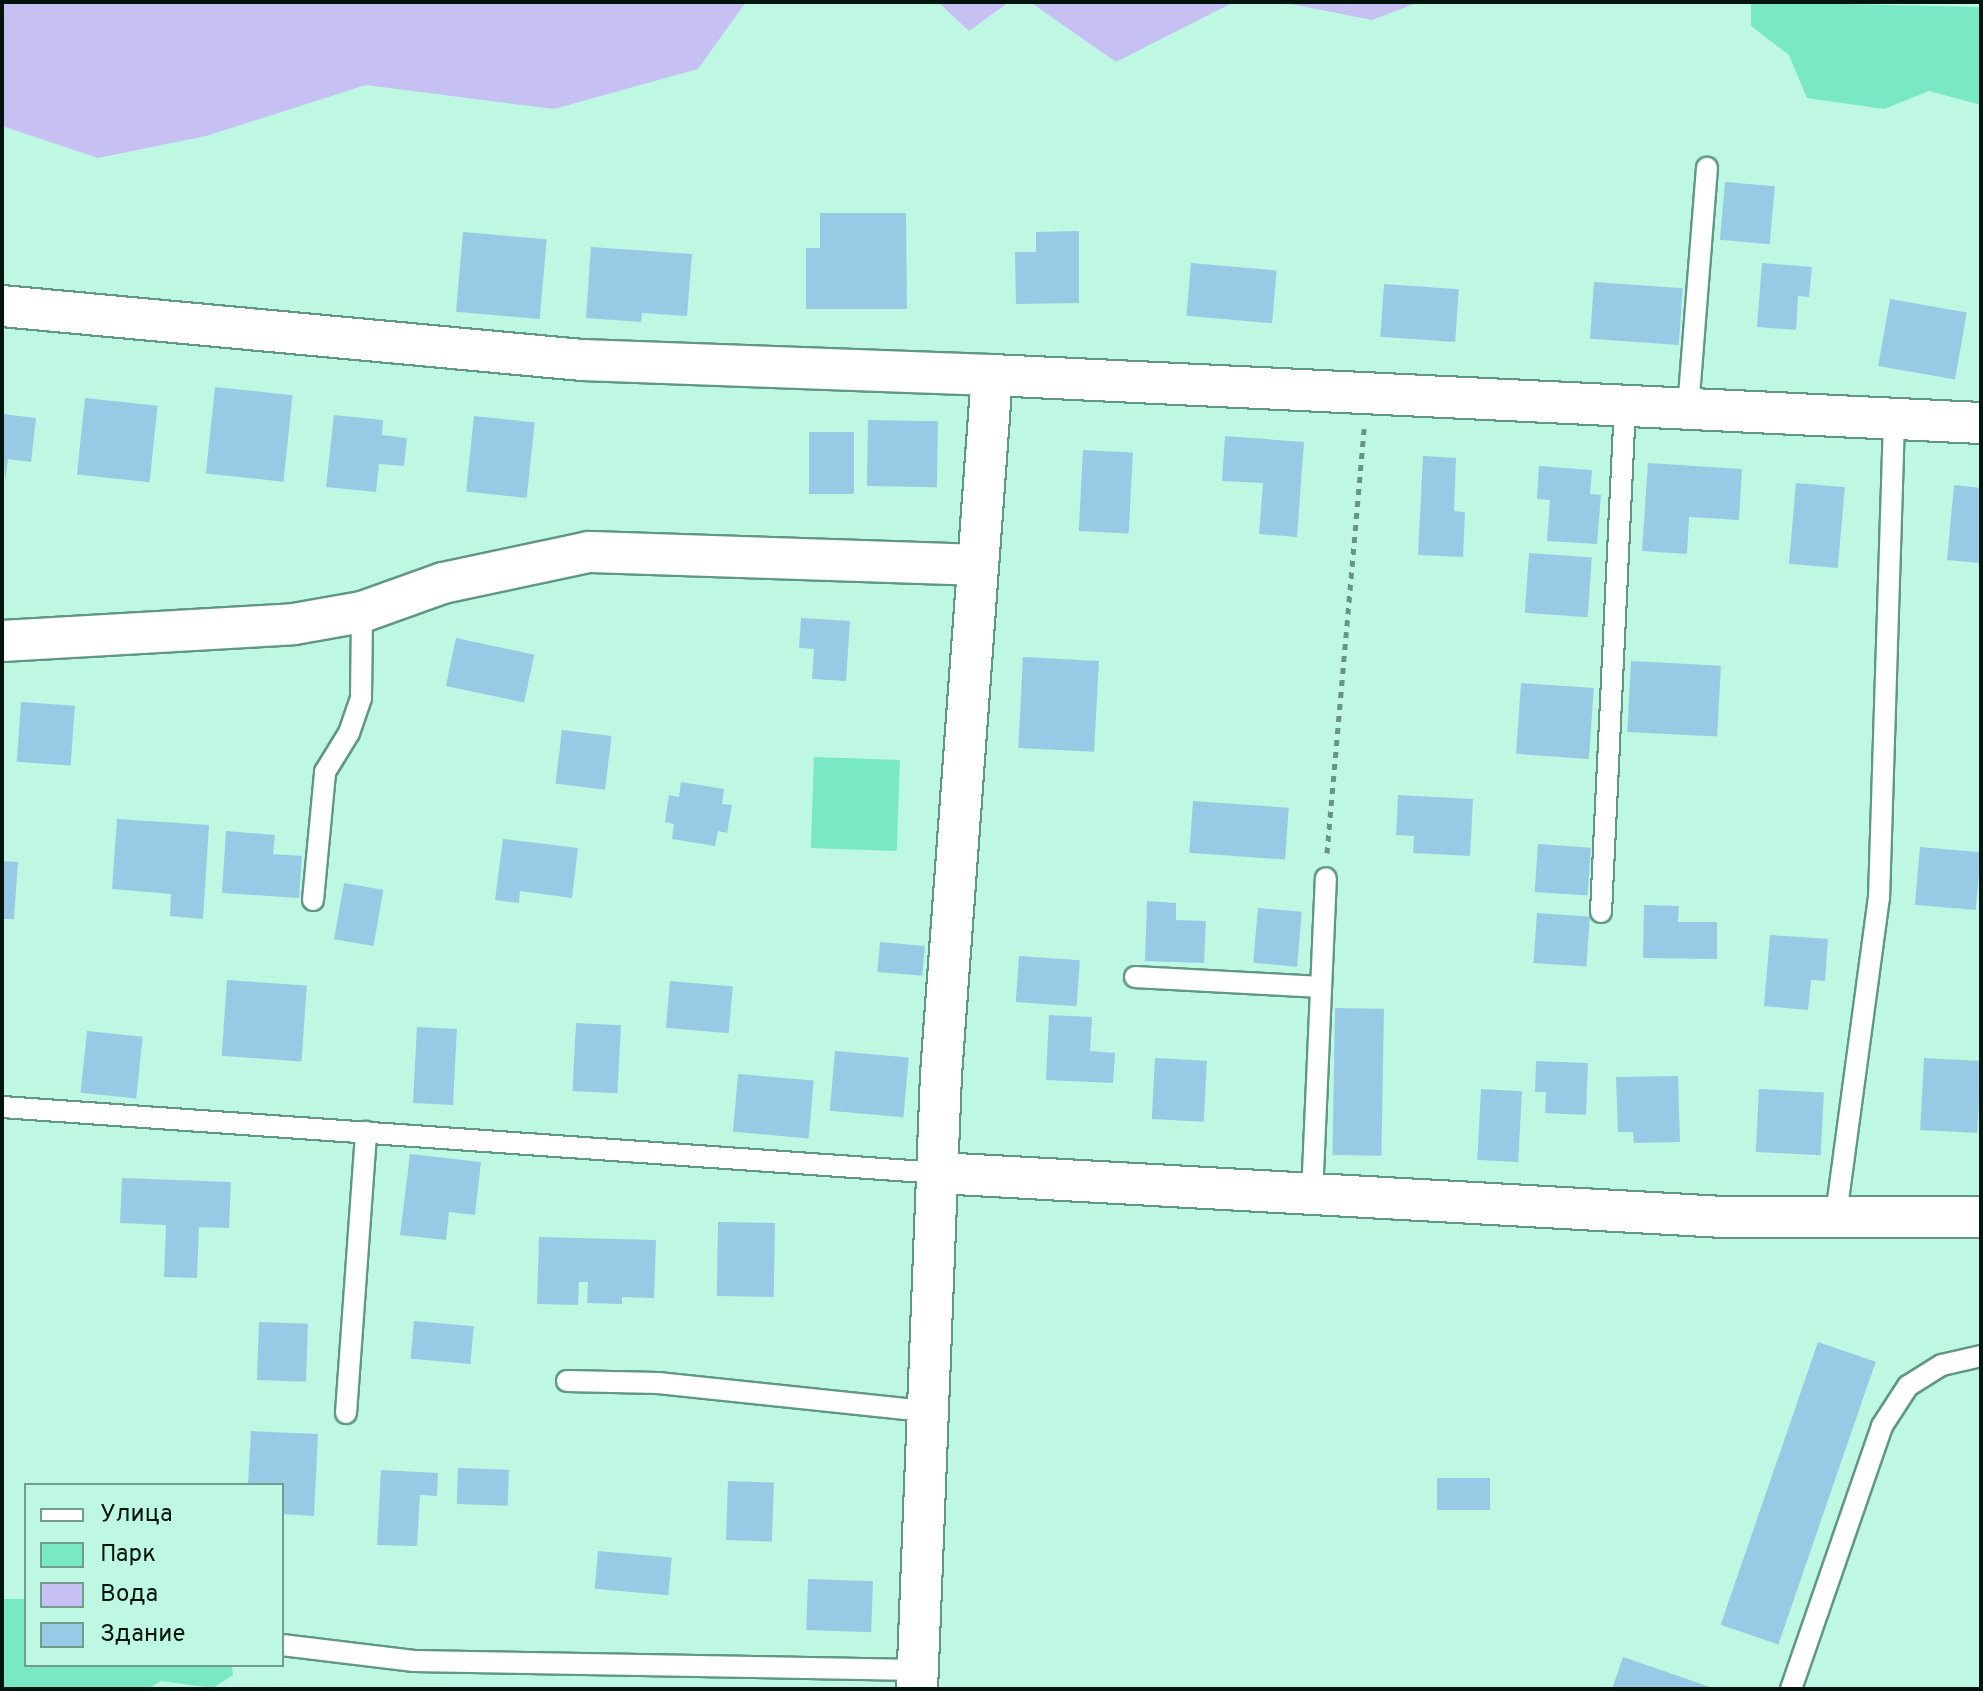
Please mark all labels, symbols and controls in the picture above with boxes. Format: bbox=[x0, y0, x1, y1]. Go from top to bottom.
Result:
legend bbox=[24, 1483, 284, 1667]
text: Улица bbox=[100, 1500, 173, 1530]
text: Парк bbox=[100, 1540, 156, 1570]
text: Вода bbox=[100, 1580, 158, 1610]
text: Здание bbox=[100, 1620, 186, 1650]

